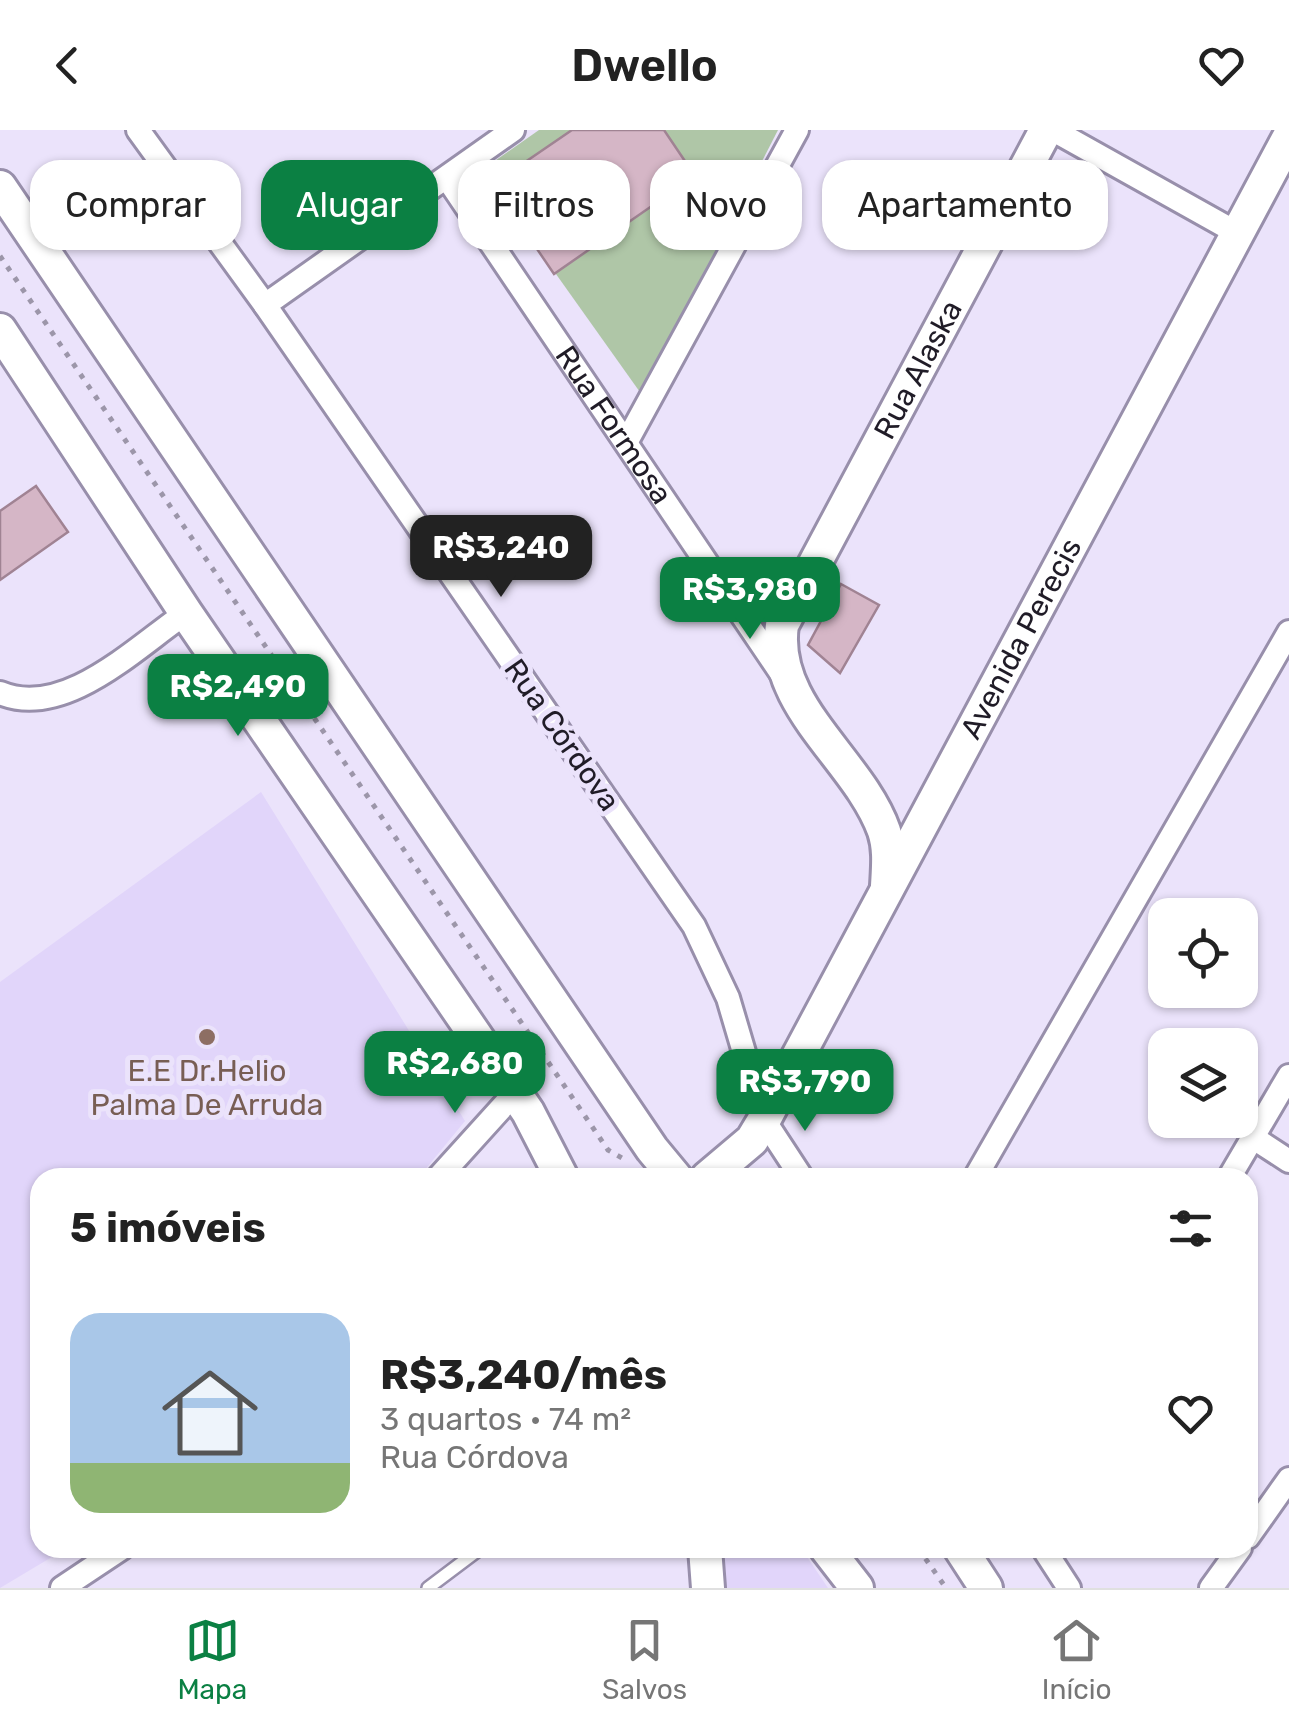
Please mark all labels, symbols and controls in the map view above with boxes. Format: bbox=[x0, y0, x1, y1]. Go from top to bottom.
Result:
icon: back bbox=[40, 38, 95, 93]
icon: heart bbox=[1194, 38, 1249, 93]
text: Dwello bbox=[571, 39, 718, 92]
chip: Comprar bbox=[30, 160, 241, 250]
chip: Alugar bbox=[261, 160, 438, 250]
chip: Filtros bbox=[458, 160, 630, 250]
chip: Novo bbox=[650, 160, 802, 250]
chip: Apartamento bbox=[822, 160, 1108, 250]
street label: Rua Alaska bbox=[867, 294, 970, 445]
street label: Rua Formosa bbox=[548, 339, 680, 511]
pin: R$3,240 bbox=[409, 515, 593, 600]
text: R$3,240 bbox=[432, 528, 570, 566]
street label: Avenida Perecis bbox=[953, 532, 1089, 745]
pin: R$3,980 bbox=[658, 557, 842, 642]
text: R$3,980 bbox=[682, 570, 818, 608]
street label: Rua Córdova bbox=[496, 652, 628, 818]
pin: R$2,490 bbox=[146, 654, 330, 739]
text: R$2,490 bbox=[170, 667, 306, 705]
map controls bbox=[1148, 898, 1258, 1138]
button: locate bbox=[1148, 898, 1258, 1008]
marker: E.E Dr.Helio Palma De Arruda bbox=[196, 1026, 218, 1048]
button: layers bbox=[1148, 1028, 1258, 1138]
pin: R$2,680 bbox=[363, 1031, 547, 1116]
text: R$2,680 bbox=[386, 1044, 524, 1082]
pin: R$3,790 bbox=[713, 1049, 897, 1134]
place label: E.E Dr.Helio Palma De Arruda bbox=[91, 1053, 323, 1123]
text: R$3,790 bbox=[738, 1062, 872, 1100]
icon: filters bbox=[1163, 1201, 1218, 1256]
text: 5 imóveis bbox=[70, 1203, 266, 1253]
text: R$3,240/mês bbox=[380, 1350, 667, 1400]
icon: home bbox=[150, 1353, 270, 1473]
icon: heart bbox=[1163, 1386, 1218, 1441]
text: 3 quartos · 74 m² bbox=[380, 1400, 631, 1438]
text: Rua Córdova bbox=[380, 1438, 569, 1476]
tab: Mapa bbox=[177, 1613, 247, 1706]
tab: Salvos bbox=[602, 1613, 687, 1706]
tab: Início bbox=[1042, 1613, 1112, 1706]

